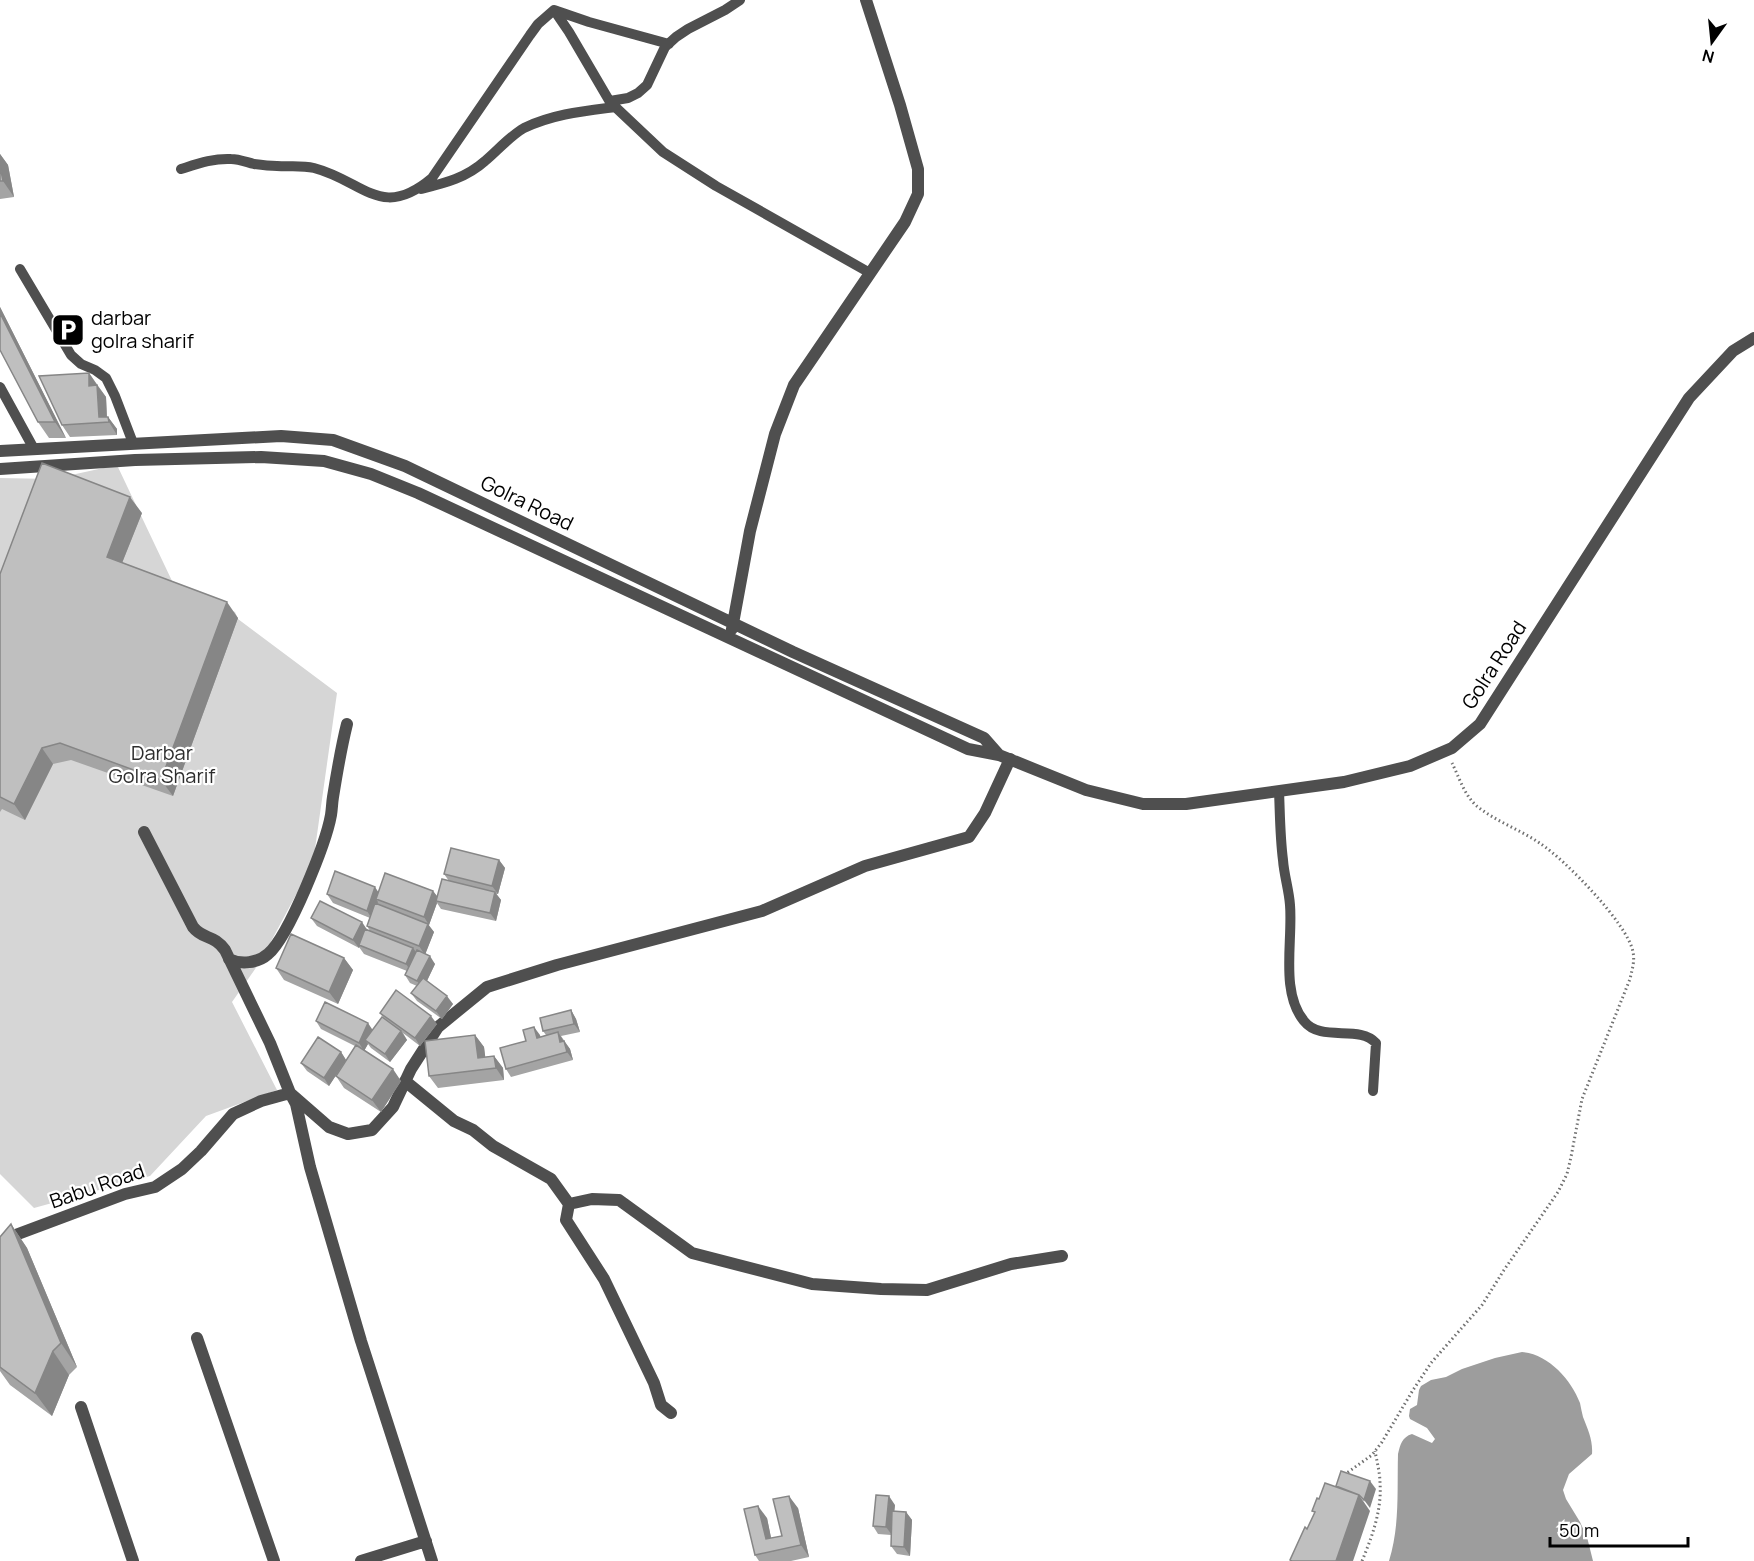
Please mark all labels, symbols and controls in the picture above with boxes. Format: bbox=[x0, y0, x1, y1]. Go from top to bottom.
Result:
north arrow bbox=[1682, 12, 1742, 72]
text: N bbox=[1700, 44, 1717, 69]
place label: darbar golra sharif bbox=[91, 304, 194, 354]
parking icon: darbar golra sharif bbox=[50, 312, 86, 348]
street label: Golra Road bbox=[476, 469, 578, 537]
street label: Golra Road bbox=[1455, 615, 1532, 714]
park label: Darbar Golra Sharif bbox=[109, 739, 215, 789]
street label: Babu Road bbox=[46, 1157, 148, 1214]
scale bar bbox=[1550, 1510, 1688, 1548]
text: 50 m bbox=[1559, 1518, 1599, 1542]

